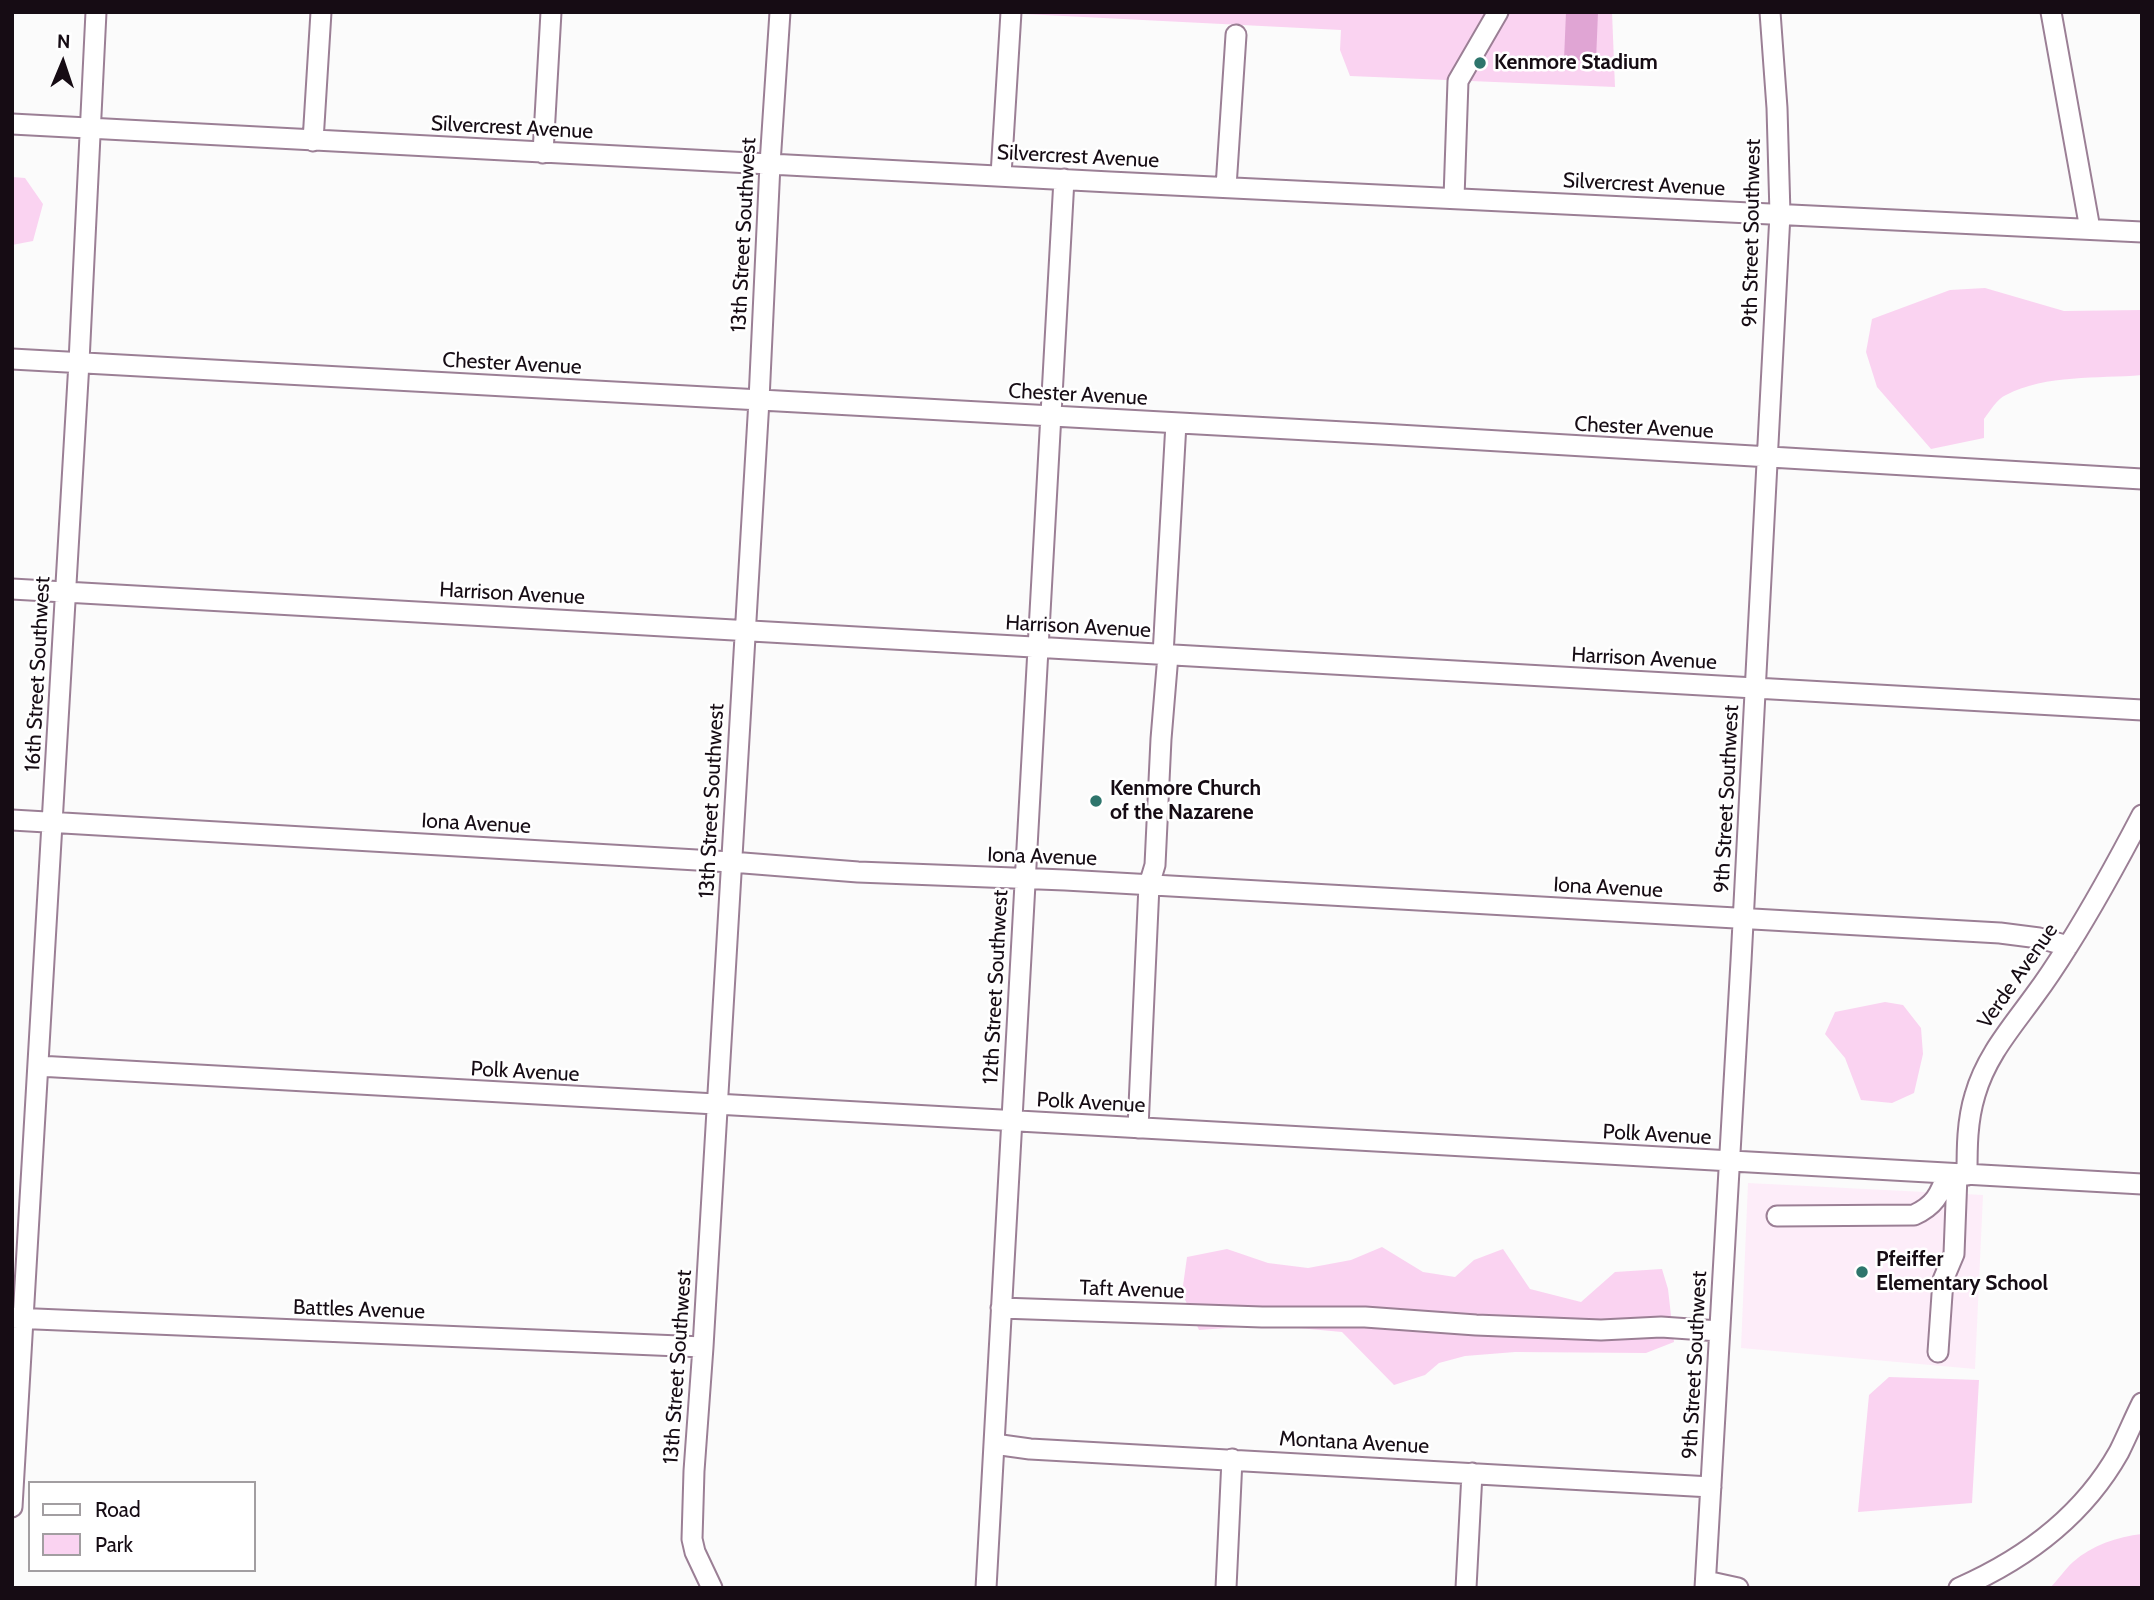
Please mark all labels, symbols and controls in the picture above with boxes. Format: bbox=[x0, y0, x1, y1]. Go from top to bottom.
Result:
north arrow bbox=[28, 28, 98, 98]
text: N bbox=[57, 30, 71, 53]
place label: Kenmore Stadium bbox=[1494, 50, 1658, 76]
marker: Kenmore Stadium bbox=[1472, 55, 1488, 71]
street label: Silvercrest Avenue bbox=[430, 111, 594, 145]
street label: 13th Street Southwest bbox=[726, 137, 762, 333]
street label: 9th Street Southwest bbox=[1738, 139, 1766, 327]
street label: Silvercrest Avenue bbox=[996, 140, 1160, 174]
street label: Silvercrest Avenue bbox=[1562, 168, 1726, 202]
street label: Chester Avenue bbox=[442, 348, 582, 380]
street label: Chester Avenue bbox=[1008, 379, 1148, 411]
street label: Chester Avenue bbox=[1574, 412, 1714, 444]
street label: 16th Street Southwest bbox=[20, 576, 56, 772]
street label: Harrison Avenue bbox=[439, 578, 585, 610]
street label: Harrison Avenue bbox=[1005, 611, 1151, 643]
street label: Harrison Avenue bbox=[1571, 643, 1717, 675]
street label: 13th Street Southwest bbox=[694, 703, 730, 899]
street label: 9th Street Southwest bbox=[1709, 704, 1745, 894]
place label: Kenmore Church of the Nazarene bbox=[1110, 776, 1261, 826]
marker: Kenmore Church of the Nazarene bbox=[1088, 793, 1104, 809]
street label: Iona Avenue bbox=[421, 809, 531, 839]
street label: Iona Avenue bbox=[987, 842, 1097, 872]
street label: Iona Avenue bbox=[1553, 873, 1663, 903]
street label: 12th Street Southwest bbox=[978, 889, 1014, 1085]
street label: Verde Avenue bbox=[1973, 919, 2063, 1033]
street label: Polk Avenue bbox=[470, 1057, 580, 1087]
street label: Polk Avenue bbox=[1036, 1088, 1146, 1118]
street label: Polk Avenue bbox=[1602, 1120, 1712, 1150]
place label: Pfeiffer Elementary School bbox=[1876, 1247, 2048, 1297]
marker: Pfeiffer Elementary School bbox=[1854, 1264, 1870, 1280]
street label: 13th Street Southwest bbox=[659, 1269, 697, 1465]
street label: 9th Street Southwest bbox=[1677, 1270, 1713, 1460]
street label: Taft Avenue bbox=[1079, 1276, 1185, 1304]
street label: Battles Avenue bbox=[293, 1295, 425, 1325]
street label: Montana Avenue bbox=[1278, 1426, 1430, 1460]
legend bbox=[28, 1481, 256, 1572]
text: Road bbox=[95, 1497, 141, 1522]
text: Park bbox=[95, 1532, 133, 1557]

